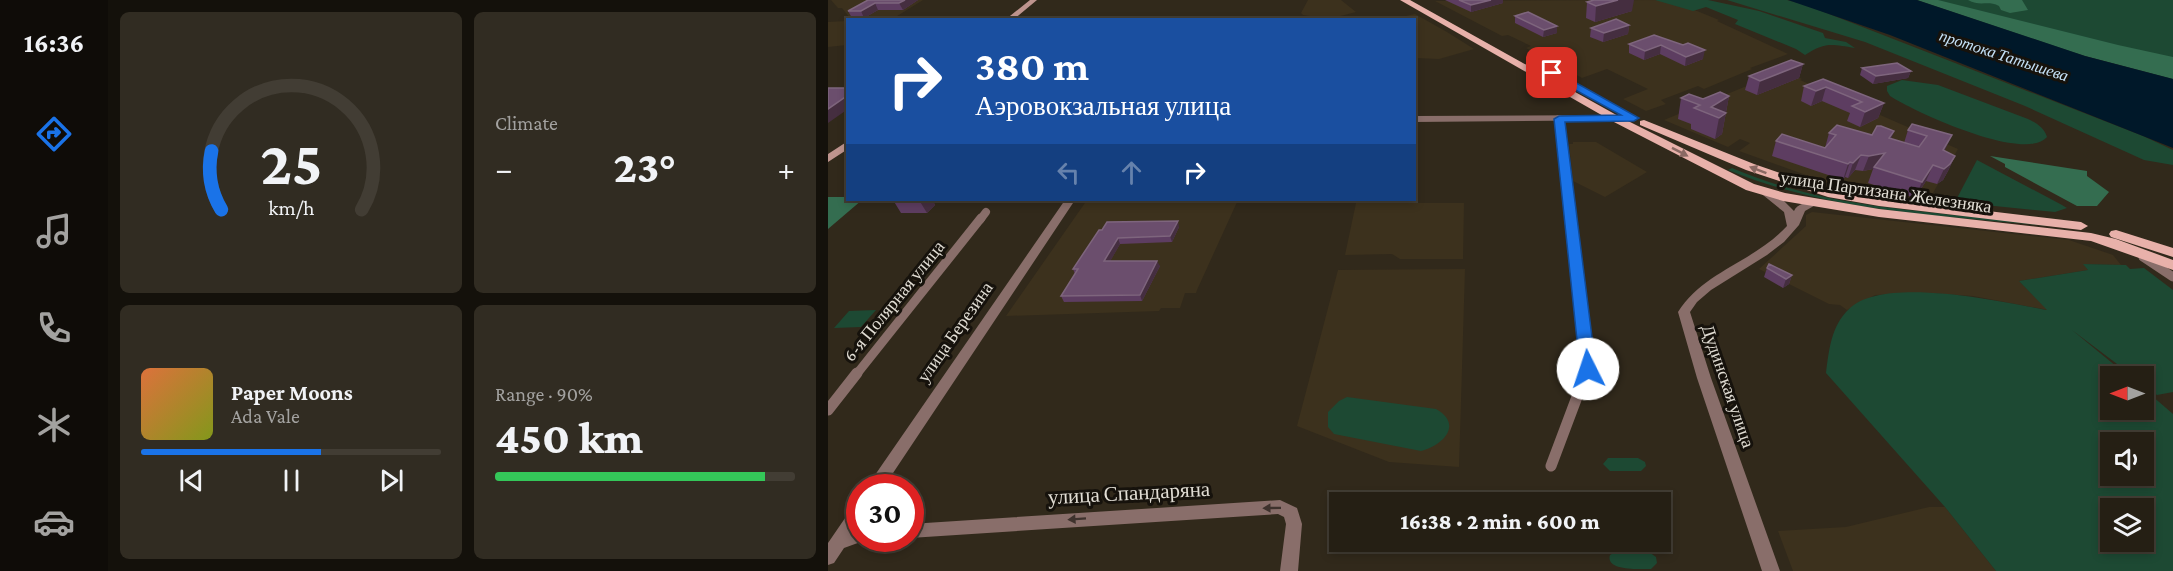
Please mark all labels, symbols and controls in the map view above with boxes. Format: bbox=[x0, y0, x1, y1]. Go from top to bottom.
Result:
water label: протока Татышева bbox=[1937, 27, 2070, 85]
text: 16:36 bbox=[24, 28, 84, 58]
icon: right bbox=[876, 42, 954, 120]
text: 380 m bbox=[975, 42, 1089, 89]
pin bbox=[1526, 47, 1577, 98]
icon: arrive bbox=[1535, 56, 1568, 89]
text: Аэровокзальная улица bbox=[975, 91, 1231, 121]
text: Climate bbox=[495, 112, 558, 134]
icon: directions bbox=[33, 113, 75, 155]
text: 25 bbox=[260, 128, 322, 197]
text: 23° bbox=[614, 142, 676, 192]
one-way arrow bbox=[1672, 147, 1689, 157]
text: − bbox=[495, 150, 512, 187]
text: + bbox=[778, 150, 795, 187]
icon: left bbox=[1052, 156, 1085, 189]
icon: ahead bbox=[1115, 156, 1148, 189]
icon: right bbox=[1178, 156, 1211, 189]
one-way arrow bbox=[1749, 165, 1767, 175]
street label: улица Партизана Железняка bbox=[1779, 167, 1993, 217]
text: km/h bbox=[268, 196, 315, 220]
icon: music bbox=[33, 210, 75, 252]
street label: 6-я Полярная улица bbox=[839, 237, 949, 365]
street label: улица Березина bbox=[913, 278, 997, 386]
icon: phone bbox=[33, 307, 75, 349]
street label: Дудинская улица bbox=[1698, 322, 1758, 450]
position arrow bbox=[1556, 337, 1620, 401]
north arrow bbox=[2100, 366, 2154, 420]
map controls bbox=[2100, 366, 2154, 552]
text: Paper Moons bbox=[231, 380, 353, 405]
text: Range · 90% bbox=[495, 383, 593, 405]
icon: climate bbox=[33, 404, 75, 446]
text: Ada Vale bbox=[231, 405, 300, 427]
text: 450 km bbox=[495, 413, 643, 463]
button: sound bbox=[2100, 432, 2154, 486]
icon: previous bbox=[175, 464, 208, 497]
icon: pause bbox=[275, 464, 308, 497]
icon: next bbox=[375, 464, 408, 497]
speed limit sign: 30 bbox=[846, 474, 924, 552]
street label: улица Спандаряна bbox=[1047, 477, 1211, 509]
button: layers bbox=[2100, 498, 2154, 552]
icon: car bbox=[33, 501, 75, 543]
one-way arrow bbox=[1262, 503, 1281, 513]
text: 16:38 · 2 min · 600 m bbox=[1400, 509, 1600, 534]
one-way arrow bbox=[1068, 514, 1087, 524]

